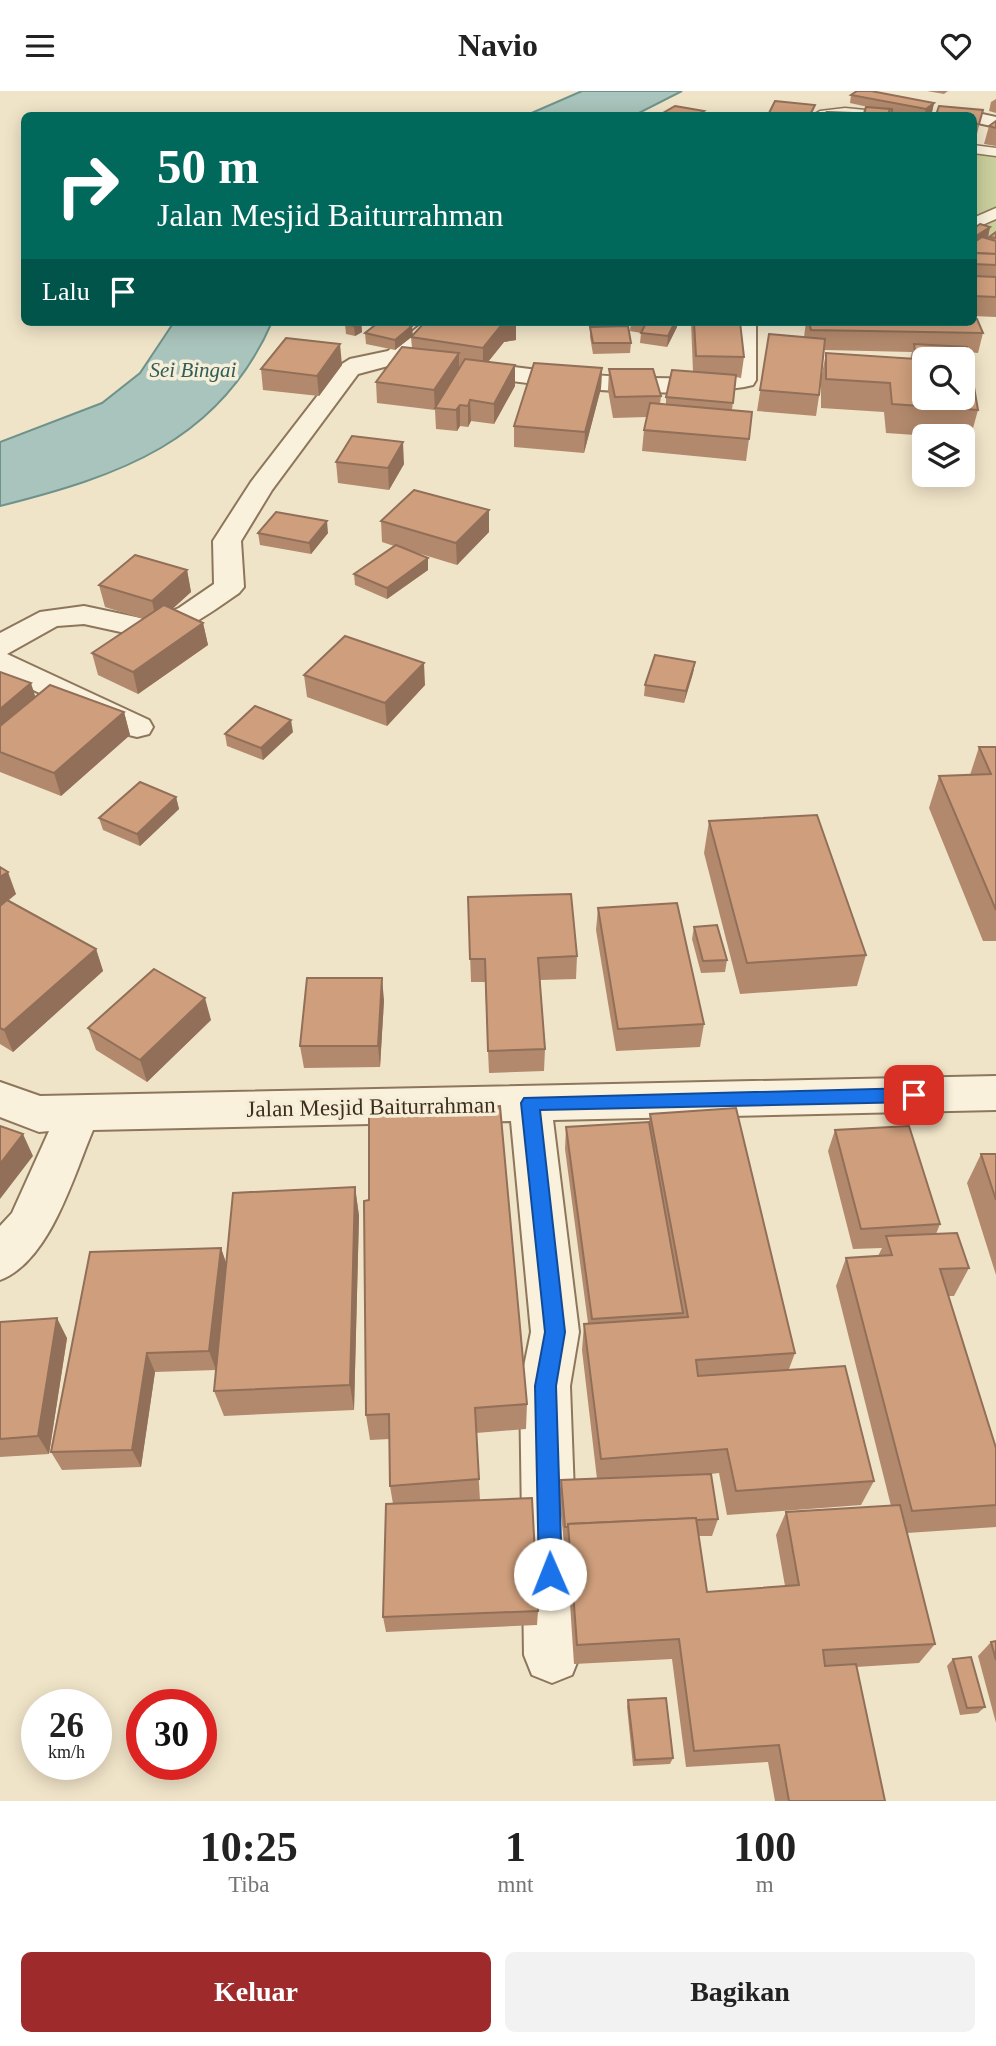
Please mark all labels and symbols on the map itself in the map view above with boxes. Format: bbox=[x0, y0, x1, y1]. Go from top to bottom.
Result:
water label: Sei Bingai bbox=[150, 358, 237, 382]
pin bbox=[884, 1065, 944, 1125]
street label: Jalan Mesjid Baiturrahman bbox=[246, 1092, 496, 1122]
position arrow bbox=[513, 1537, 587, 1611]
speed limit sign: 30 bbox=[126, 1689, 217, 1780]

